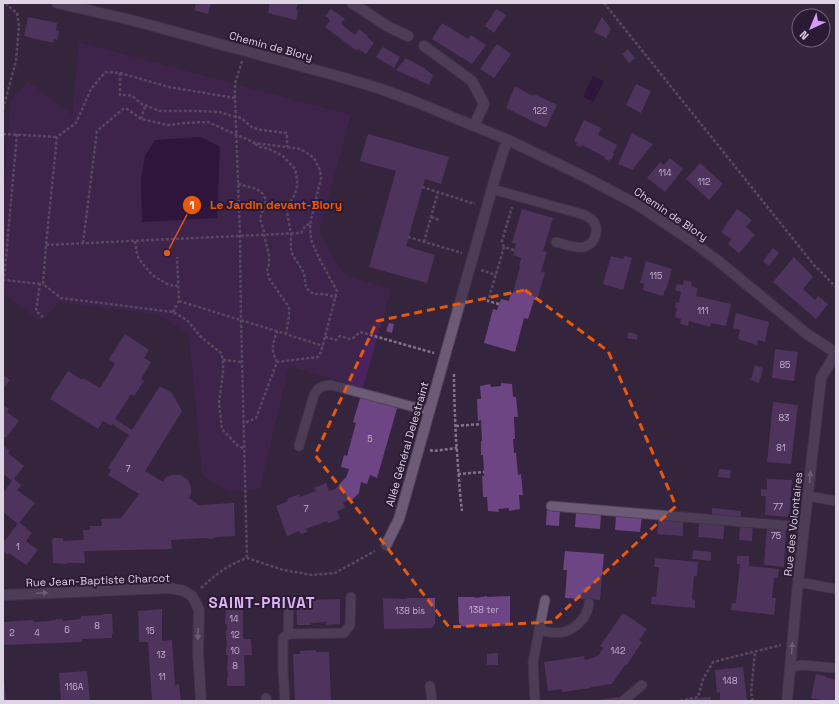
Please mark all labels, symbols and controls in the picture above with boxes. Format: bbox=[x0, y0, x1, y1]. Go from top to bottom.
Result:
north arrow bbox=[791, 8, 831, 48]
street label: Chemin de Blory bbox=[228, 28, 314, 64]
text: N bbox=[797, 28, 812, 43]
house number: 122 bbox=[533, 105, 547, 117]
house number: 114 bbox=[658, 167, 672, 179]
house number: 112 bbox=[698, 176, 710, 188]
street label: Chemin de Blory bbox=[631, 184, 711, 244]
callout: Le Jardin devant-Blory bbox=[182, 193, 350, 217]
text: 1 bbox=[189, 197, 195, 213]
text: Le Jardin devant-Blory bbox=[210, 197, 342, 213]
house number: 115 bbox=[650, 270, 662, 282]
house number: 111 bbox=[697, 305, 709, 317]
house number: 85 bbox=[780, 359, 791, 371]
street label: Allée Général Delestraint bbox=[382, 380, 432, 508]
house number: 83 bbox=[778, 412, 790, 424]
house number: 5 bbox=[367, 433, 373, 445]
house number: 81 bbox=[776, 442, 786, 454]
house number: 7 bbox=[125, 463, 131, 475]
street label: Rue des Volontaires bbox=[781, 471, 805, 577]
one-way arrow bbox=[807, 471, 813, 483]
house number: 77 bbox=[773, 501, 783, 513]
house number: 7 bbox=[303, 503, 309, 515]
house number: 75 bbox=[771, 530, 781, 542]
house number: 1 bbox=[16, 541, 20, 553]
street label: Rue Jean-Baptiste Charcot bbox=[26, 570, 170, 590]
one-way arrow bbox=[36, 590, 49, 596]
district label: SAINT-PRIVAT bbox=[208, 593, 316, 612]
house number: 138 ter bbox=[469, 604, 500, 616]
house number: 138 bis bbox=[395, 605, 425, 617]
house number: 14 bbox=[229, 613, 239, 625]
house number: 8 bbox=[94, 620, 100, 632]
house number: 6 bbox=[64, 624, 70, 636]
house number: 15 bbox=[145, 625, 155, 637]
house number: 2 bbox=[9, 627, 15, 639]
house number: 4 bbox=[34, 627, 40, 639]
one-way arrow bbox=[195, 628, 201, 641]
house number: 12 bbox=[230, 629, 240, 641]
one-way arrow bbox=[789, 642, 795, 654]
house number: 10 bbox=[230, 645, 240, 657]
house number: 142 bbox=[611, 645, 625, 657]
house number: 13 bbox=[156, 649, 166, 661]
house number: 8 bbox=[232, 660, 238, 672]
house number: 11 bbox=[158, 671, 166, 683]
house number: 148 bbox=[723, 675, 738, 687]
house number: 116A bbox=[65, 681, 84, 693]

